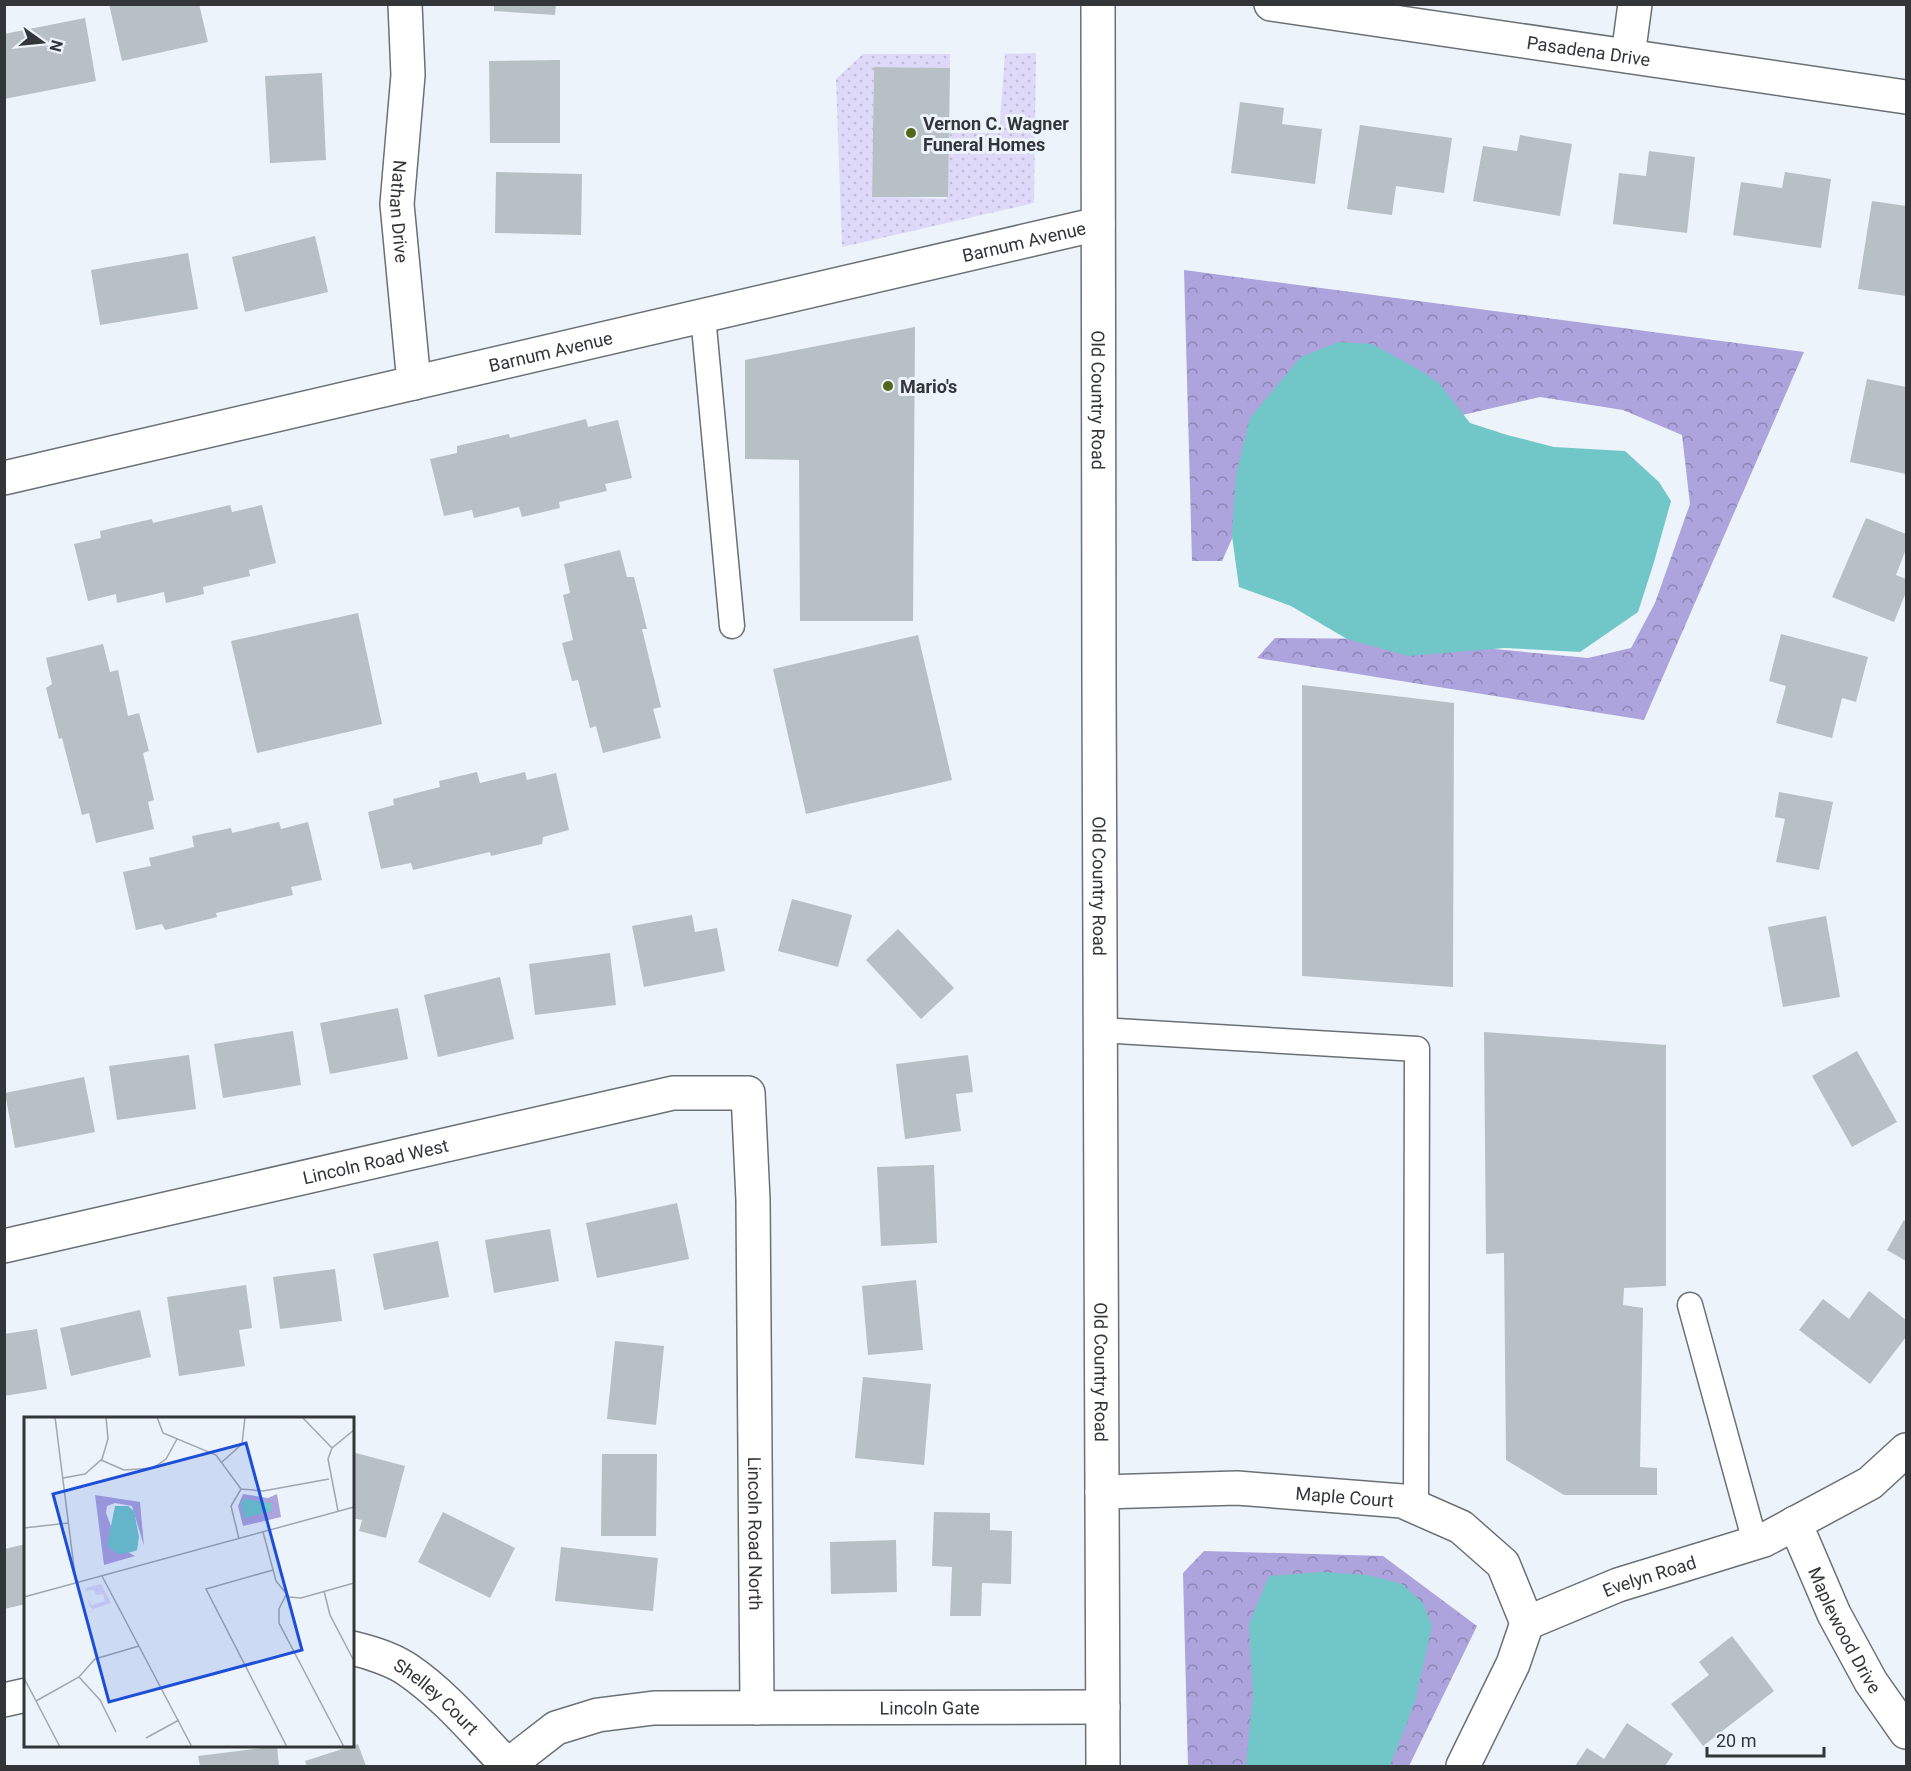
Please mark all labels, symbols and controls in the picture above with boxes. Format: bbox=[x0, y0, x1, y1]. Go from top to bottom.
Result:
north arrow bbox=[12, 12, 72, 72]
street label: Pasadena Drive bbox=[1525, 31, 1652, 70]
text: N bbox=[45, 38, 67, 54]
place label: Vernon C. Wagner Funeral Homes bbox=[923, 113, 1069, 155]
marker: Vernon C. Wagner Funeral Homes bbox=[904, 126, 918, 140]
street label: Nathan Drive bbox=[386, 159, 413, 264]
street label: Barnum Avenue bbox=[960, 217, 1088, 266]
street label: Barnum Avenue bbox=[487, 327, 614, 376]
street label: Old Country Road bbox=[1088, 330, 1109, 470]
place label: Mario's bbox=[900, 376, 957, 397]
marker: Mario's bbox=[881, 379, 895, 393]
street label: Old Country Road bbox=[1089, 816, 1111, 956]
street label: Lincoln Road West bbox=[301, 1134, 450, 1188]
street label: Old Country Road bbox=[1091, 1302, 1112, 1442]
inset map bbox=[24, 1417, 354, 1747]
street label: Lincoln Road North bbox=[745, 1457, 767, 1611]
street label: Maple Court bbox=[1295, 1482, 1395, 1511]
street label: Evelyn Road bbox=[1599, 1551, 1698, 1601]
street label: Maplewood Drive bbox=[1805, 1564, 1886, 1697]
street label: Shelley Court bbox=[391, 1654, 483, 1739]
street label: Lincoln Gate bbox=[880, 1697, 980, 1718]
scale bar bbox=[1707, 1720, 1824, 1758]
text: 20 m bbox=[1716, 1730, 1756, 1751]

